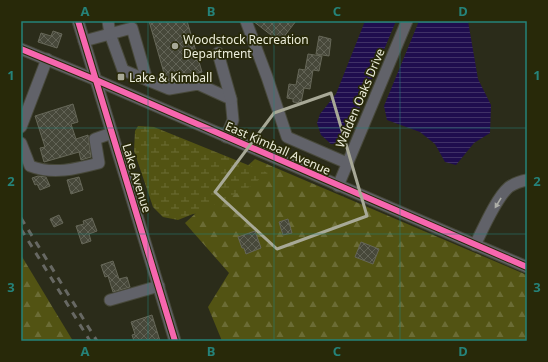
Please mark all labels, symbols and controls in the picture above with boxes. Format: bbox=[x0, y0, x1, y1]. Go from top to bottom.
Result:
text: A bbox=[81, 2, 90, 20]
text: B bbox=[207, 2, 215, 20]
text: C bbox=[333, 2, 341, 20]
text: D bbox=[458, 2, 468, 20]
place label: Woodstock Recreation Department bbox=[183, 31, 309, 62]
marker: Woodstock Recreation Department bbox=[170, 41, 180, 51]
street label: Walden Oaks Drive bbox=[331, 45, 389, 150]
text: 1 bbox=[7, 66, 15, 84]
text: 1 bbox=[533, 66, 541, 84]
place label: Lake & Kimball bbox=[129, 69, 212, 86]
marker: Lake & Kimball bbox=[116, 72, 126, 82]
street label: East Kimball Avenue bbox=[223, 117, 334, 179]
street label: Lake Avenue bbox=[118, 141, 156, 215]
text: 2 bbox=[7, 172, 15, 190]
text: 2 bbox=[533, 172, 541, 190]
one-way arrow bbox=[494, 197, 501, 209]
text: 3 bbox=[7, 278, 15, 296]
text: 3 bbox=[533, 278, 541, 296]
text: A bbox=[81, 342, 90, 360]
text: B bbox=[207, 342, 215, 360]
text: C bbox=[333, 342, 341, 360]
text: D bbox=[458, 342, 468, 360]

